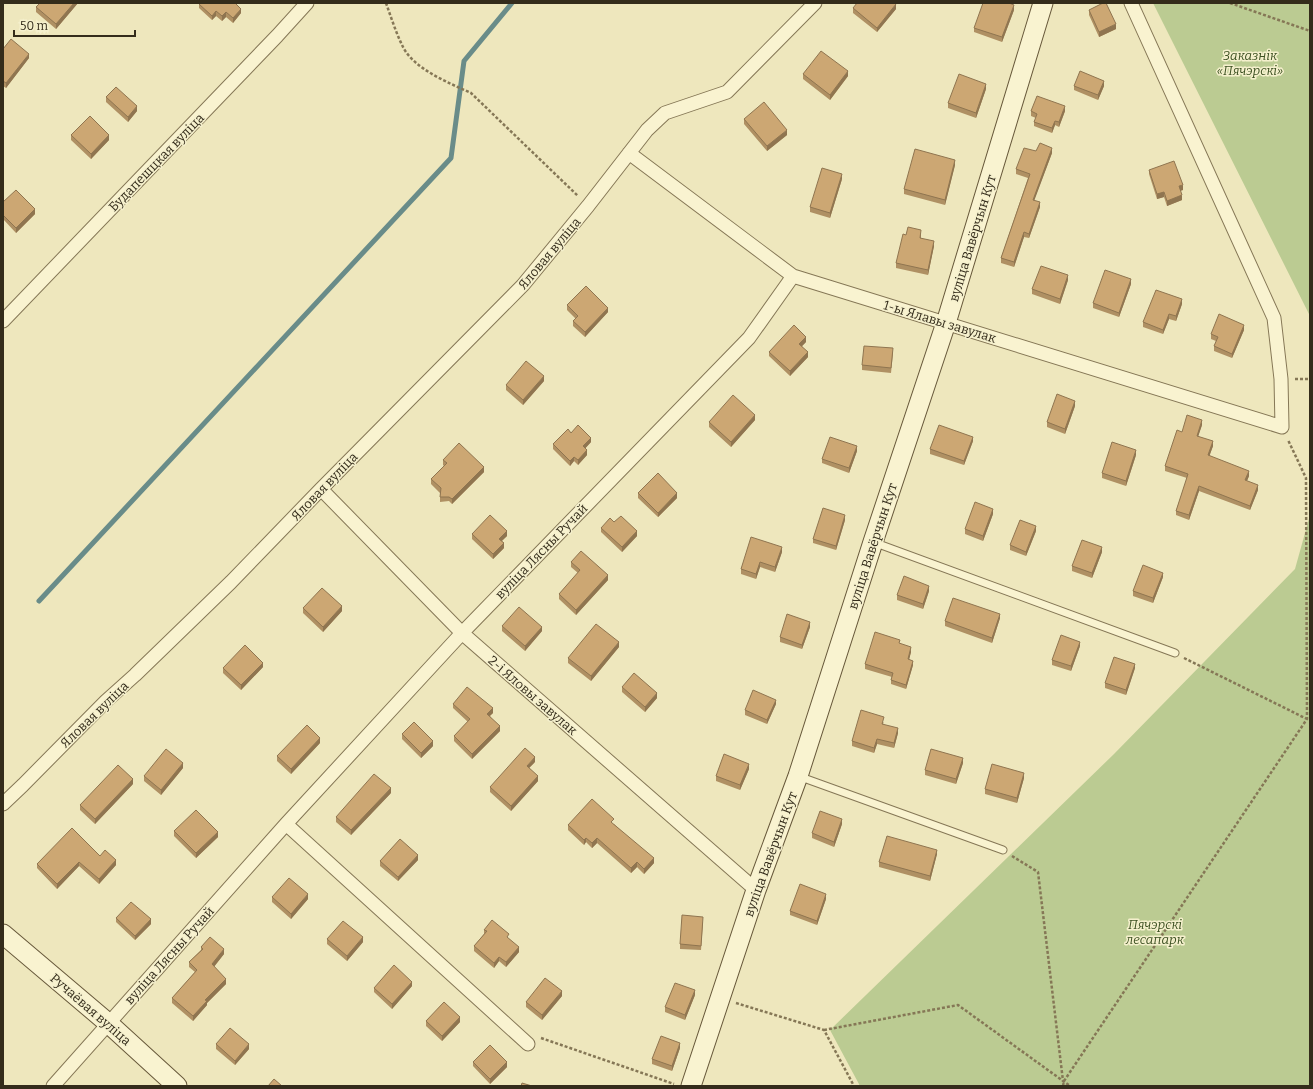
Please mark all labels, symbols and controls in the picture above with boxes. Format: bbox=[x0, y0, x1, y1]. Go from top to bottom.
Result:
scale bar bbox=[14, 12, 135, 38]
text: 50 m bbox=[20, 19, 49, 33]
park label: Заказнік «Пячэрскі» bbox=[1217, 48, 1283, 78]
street label: Будапешцкая вуліца bbox=[106, 110, 207, 214]
street label: вуліца Вавёрчын Кут bbox=[946, 173, 999, 303]
street label: Яловая вуліца bbox=[515, 215, 584, 292]
street label: 1-ы Ялавы завулак bbox=[882, 297, 998, 346]
street label: Яловая вуліца bbox=[288, 449, 361, 523]
street label: вуліца Вавёрчын Кут bbox=[845, 481, 900, 611]
street label: вуліца Лясны Ручай bbox=[492, 501, 591, 602]
street label: 2-і Яловы завулак bbox=[485, 653, 580, 738]
street label: Яловая вуліца bbox=[57, 678, 131, 751]
street label: вуліца Вавёрчын Кут bbox=[741, 789, 800, 919]
street label: вуліца Лясны Ручай bbox=[122, 903, 217, 1007]
park label: Пячэрскі лесапарк bbox=[1125, 917, 1185, 947]
street label: Ручаёвая вуліца bbox=[47, 970, 134, 1048]

